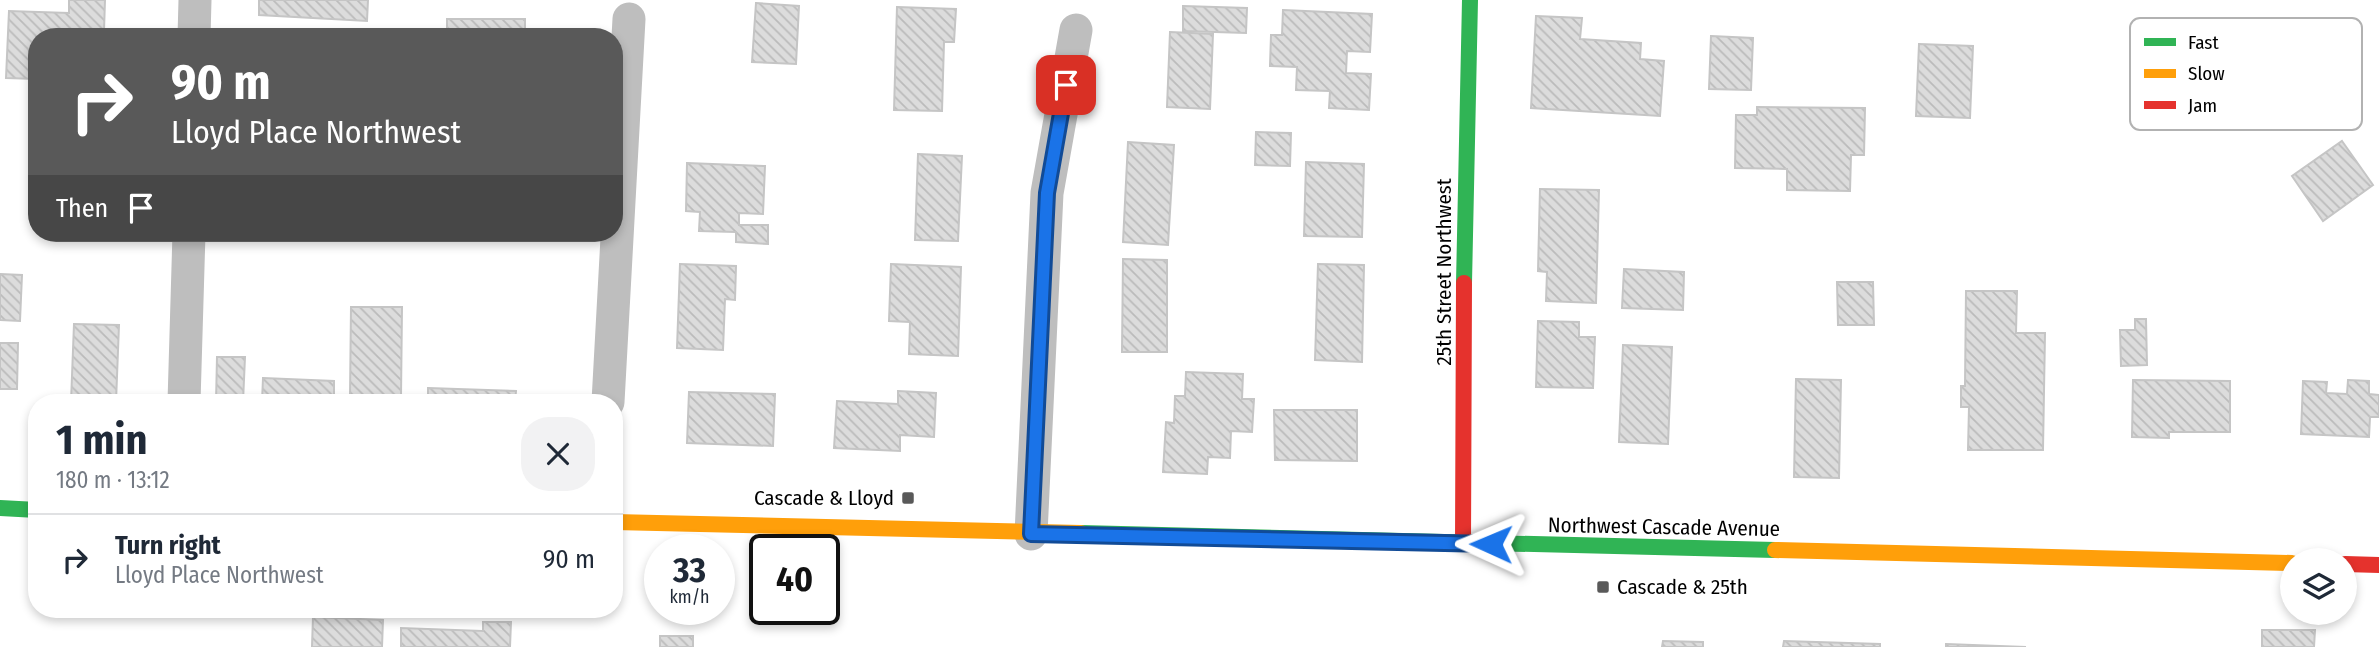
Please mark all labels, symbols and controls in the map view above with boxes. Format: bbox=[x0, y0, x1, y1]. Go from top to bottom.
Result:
legend bbox=[2130, 18, 2362, 130]
text: Fast bbox=[2188, 31, 2219, 54]
text: 90 m bbox=[171, 53, 271, 112]
pin bbox=[1036, 55, 1096, 115]
icon: right bbox=[56, 56, 147, 147]
text: Slow bbox=[2188, 62, 2225, 85]
icon: arrive bbox=[1047, 66, 1085, 104]
text: Jam bbox=[2188, 94, 2217, 117]
text: Lloyd Place Northwest bbox=[171, 113, 461, 151]
street label: 25th Street Northwest bbox=[1431, 178, 1457, 366]
icon: arrive bbox=[122, 189, 160, 227]
text: Then bbox=[56, 193, 108, 224]
text: 1 min bbox=[56, 415, 147, 465]
button: close bbox=[521, 417, 595, 491]
text: 180 m · 13:12 bbox=[56, 466, 170, 494]
place label: Cascade & Lloyd bbox=[754, 485, 894, 511]
marker: Cascade & Lloyd bbox=[900, 490, 916, 506]
position arrow bbox=[1454, 507, 1528, 581]
street label: Northwest Cascade Avenue bbox=[1548, 512, 1780, 542]
text: Turn right bbox=[115, 530, 221, 561]
speed limit sign: 40 bbox=[749, 534, 840, 625]
icon: right bbox=[56, 541, 94, 579]
text: 90 m bbox=[543, 544, 595, 575]
map controls bbox=[2280, 548, 2357, 625]
button: layers bbox=[2280, 548, 2357, 625]
text: 33 bbox=[673, 549, 706, 591]
text: Lloyd Place Northwest bbox=[115, 561, 323, 589]
place label: Cascade & 25th bbox=[1617, 574, 1748, 600]
marker: Cascade & 25th bbox=[1595, 579, 1611, 595]
text: km/h bbox=[669, 586, 710, 608]

